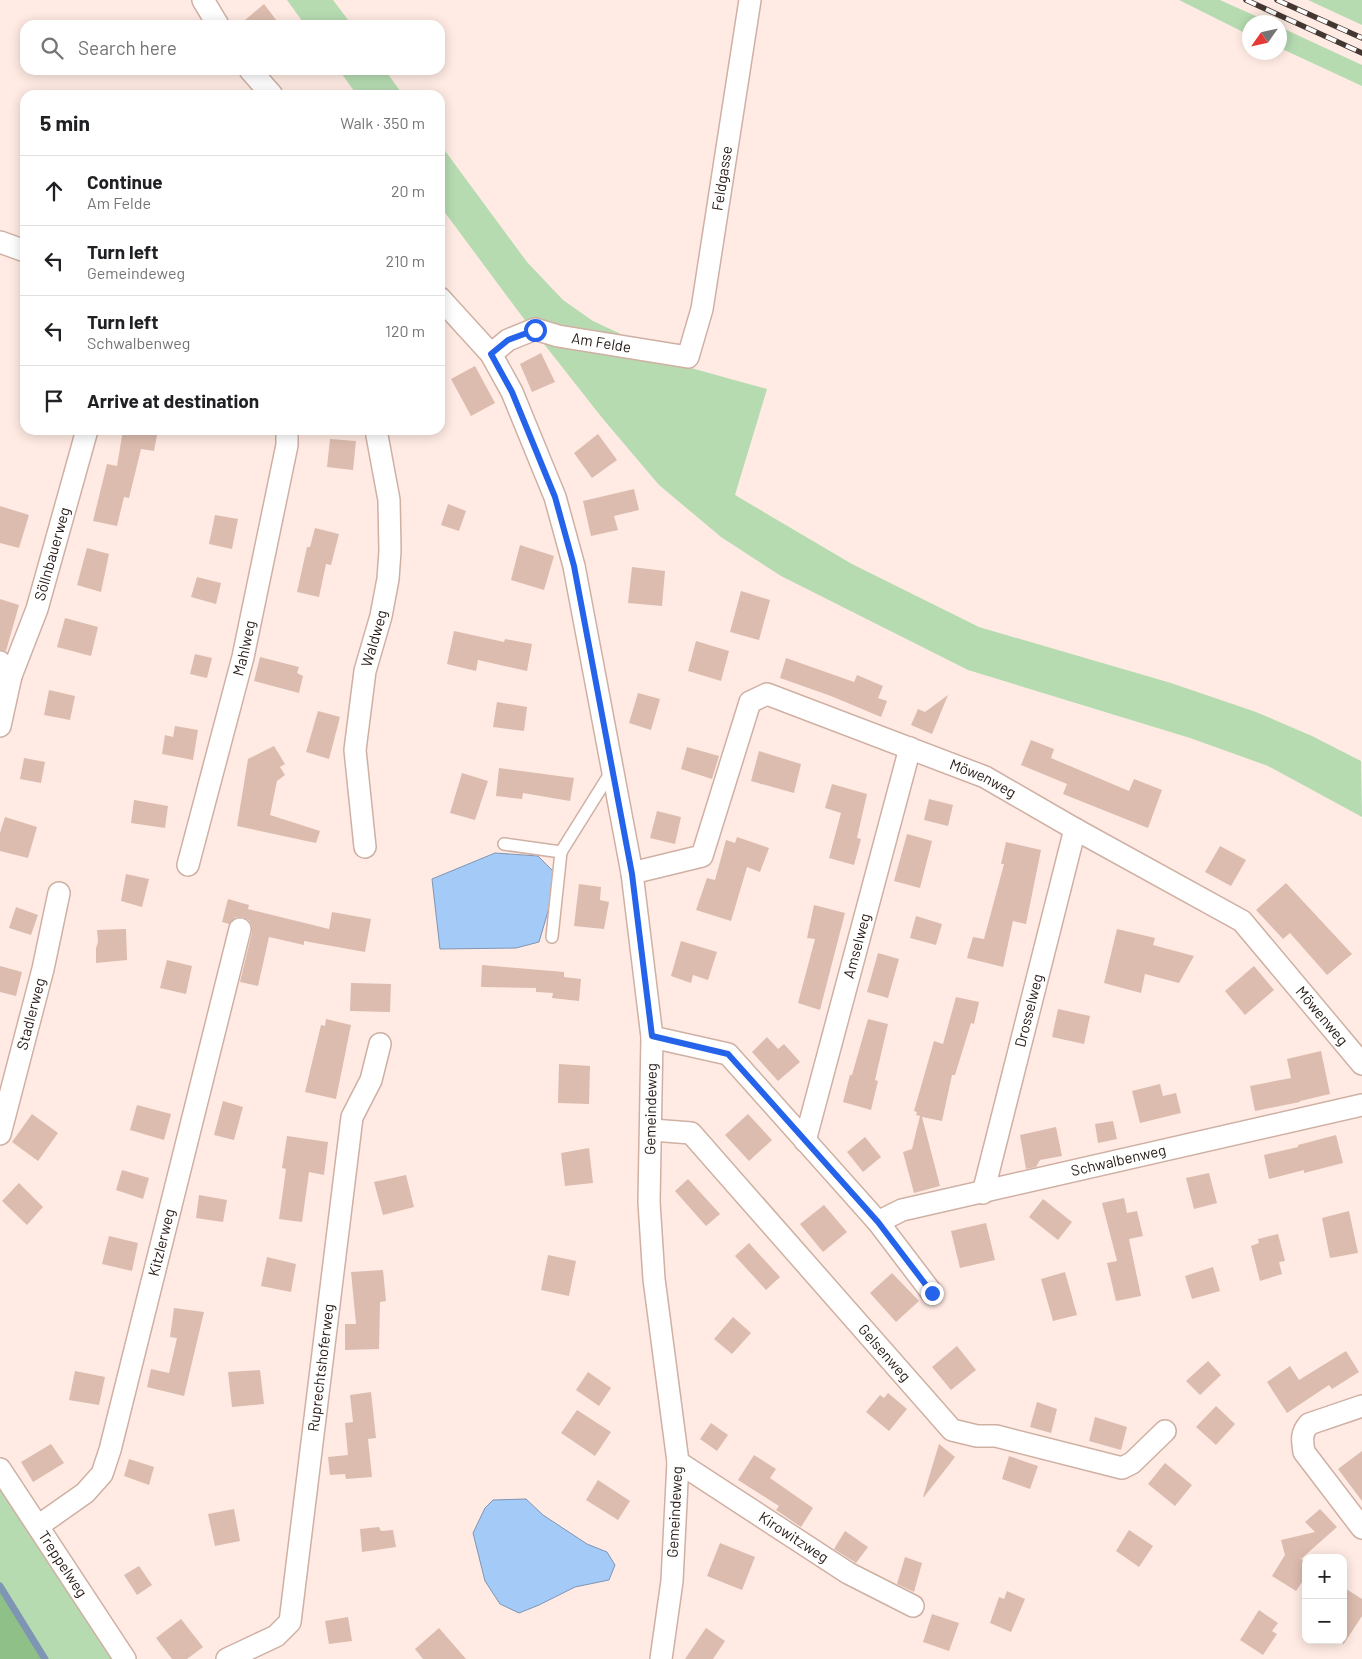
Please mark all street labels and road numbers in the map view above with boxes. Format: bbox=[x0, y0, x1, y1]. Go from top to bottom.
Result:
street label: Feldgasse bbox=[707, 145, 735, 212]
street label: Am Felde bbox=[570, 328, 632, 356]
street label: Söllnbauerweg bbox=[30, 505, 73, 602]
street label: Waldweg bbox=[357, 608, 390, 669]
street label: Mahlweg bbox=[228, 619, 258, 678]
street label: Möwenweg bbox=[947, 754, 1020, 801]
street label: Amselweg bbox=[839, 911, 873, 980]
street label: Drosselweg bbox=[1010, 972, 1046, 1049]
street label: Stadlerweg bbox=[12, 976, 48, 1052]
street label: Möwenweg bbox=[1293, 982, 1352, 1049]
street label: Gemeindeweg bbox=[640, 1063, 660, 1155]
street label: Schwalbenweg bbox=[1069, 1140, 1168, 1179]
street label: Kitzlerweg bbox=[144, 1207, 178, 1278]
street label: Ruprechtshoferweg bbox=[303, 1303, 337, 1433]
street label: Gelsenweg bbox=[855, 1320, 915, 1385]
street label: Gemeindeweg bbox=[663, 1466, 685, 1558]
street label: Kirowitzweg bbox=[756, 1507, 832, 1566]
street label: Treppelweg bbox=[35, 1527, 92, 1600]

